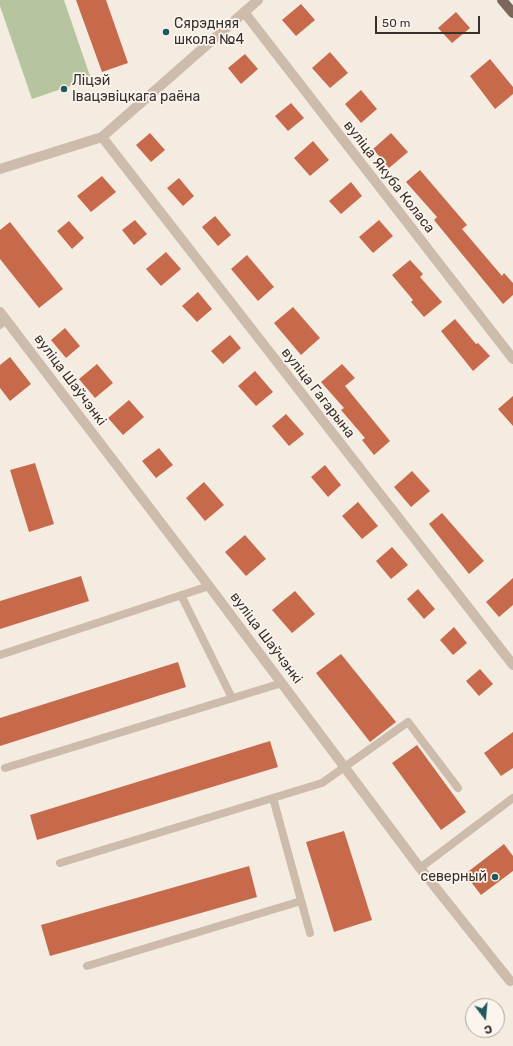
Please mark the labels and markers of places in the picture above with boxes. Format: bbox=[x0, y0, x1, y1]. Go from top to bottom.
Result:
place label: Сярэдняя школа №4 bbox=[174, 16, 244, 48]
marker: Сярэдняя школа №4 bbox=[161, 27, 171, 37]
place label: Ліцэй Івацэвіцкага раёна bbox=[72, 73, 200, 106]
marker: Ліцэй Івацэвіцкага раёна bbox=[59, 84, 69, 94]
place label: северный bbox=[420, 869, 487, 885]
marker: северный bbox=[490, 872, 500, 882]

